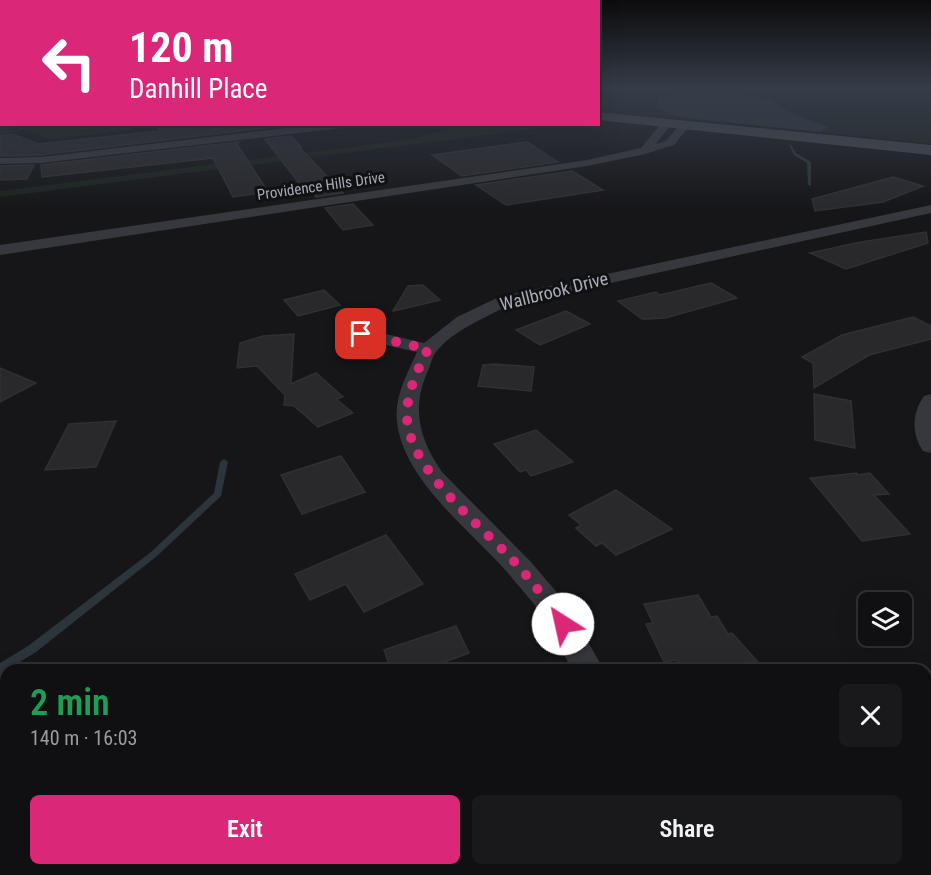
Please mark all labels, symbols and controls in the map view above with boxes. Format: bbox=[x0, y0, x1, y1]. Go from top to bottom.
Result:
text: 120 m bbox=[129, 23, 234, 72]
icon: left bbox=[30, 24, 108, 102]
text: Danhill Place bbox=[129, 73, 267, 105]
street label: Providence Hills Drive bbox=[256, 168, 386, 204]
street label: Wallbrook Drive bbox=[498, 267, 610, 315]
pin bbox=[335, 308, 386, 359]
icon: arrive bbox=[344, 317, 377, 350]
position arrow bbox=[531, 592, 595, 656]
map controls bbox=[858, 592, 912, 646]
button: layers bbox=[858, 592, 912, 646]
text: 2 min bbox=[30, 682, 110, 724]
button: close bbox=[839, 684, 902, 747]
text: 140 m · 16:03 bbox=[30, 726, 137, 750]
button: Exit bbox=[30, 795, 460, 864]
button: Share bbox=[472, 795, 902, 864]

